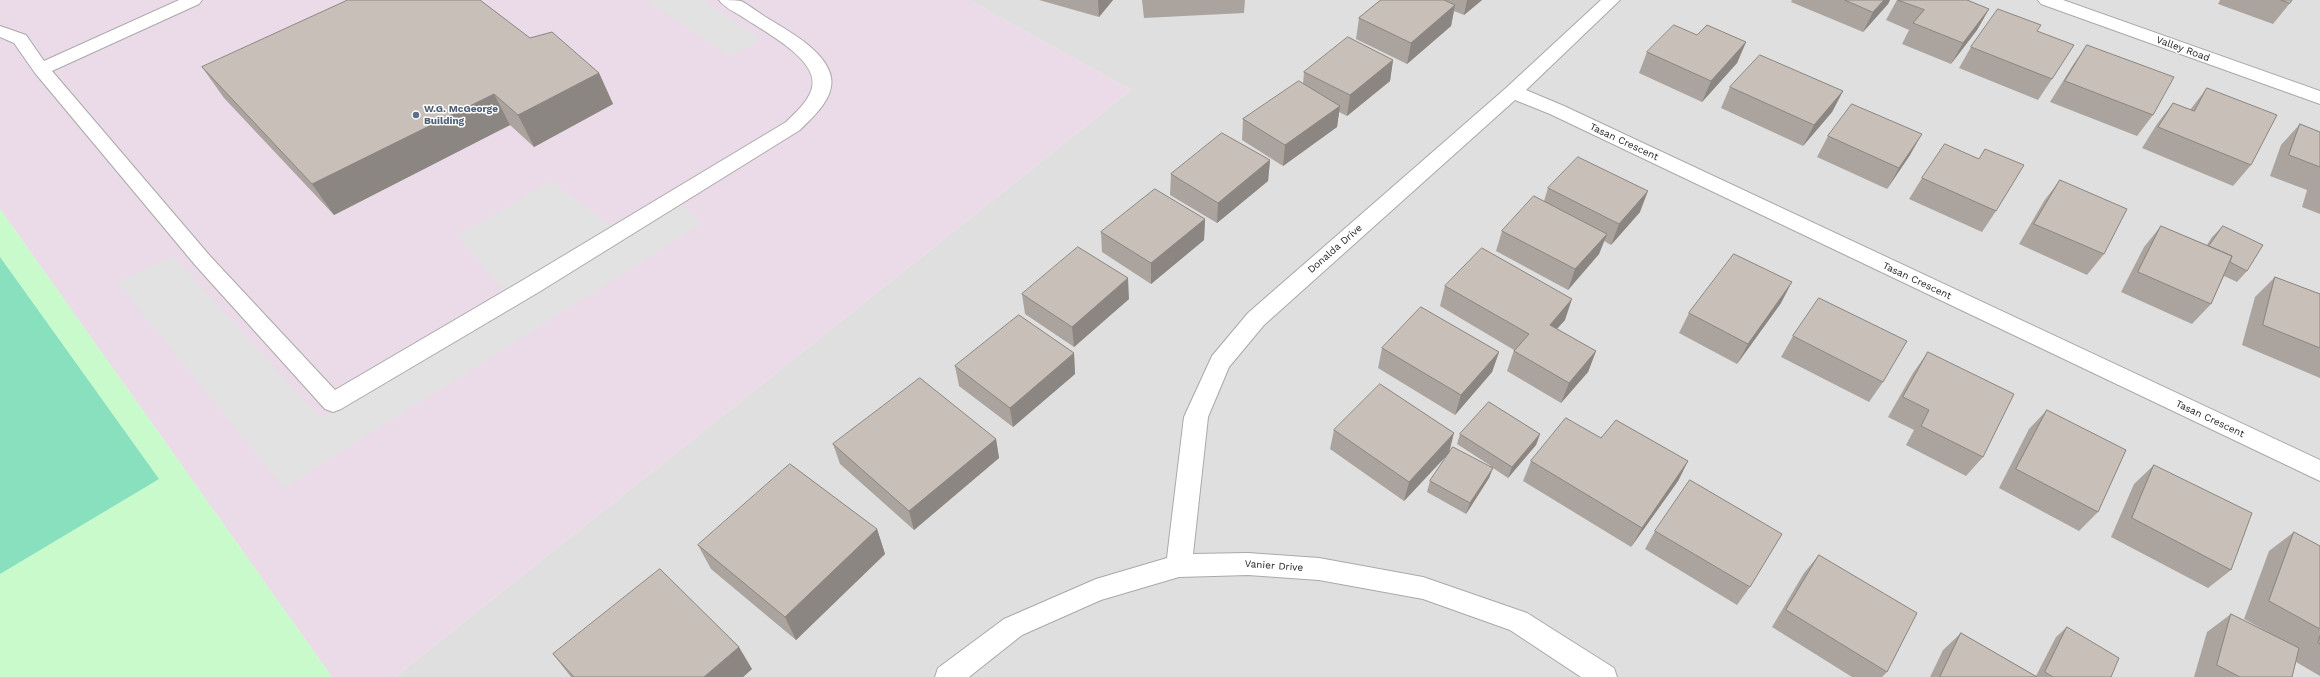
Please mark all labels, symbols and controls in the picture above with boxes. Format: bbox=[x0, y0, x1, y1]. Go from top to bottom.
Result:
street label: Valley Road bbox=[2155, 34, 2211, 64]
place label: W.G. McGeorge Building bbox=[424, 103, 498, 126]
marker: W.G. McGeorge Building bbox=[411, 110, 421, 120]
street label: Tasan Crescent bbox=[1588, 121, 1660, 163]
street label: Donalda Drive bbox=[1305, 222, 1365, 276]
street label: Tasan Crescent bbox=[1881, 260, 1953, 302]
street label: Tasan Crescent bbox=[2174, 398, 2246, 440]
street label: Vanier Drive bbox=[1244, 558, 1304, 574]

